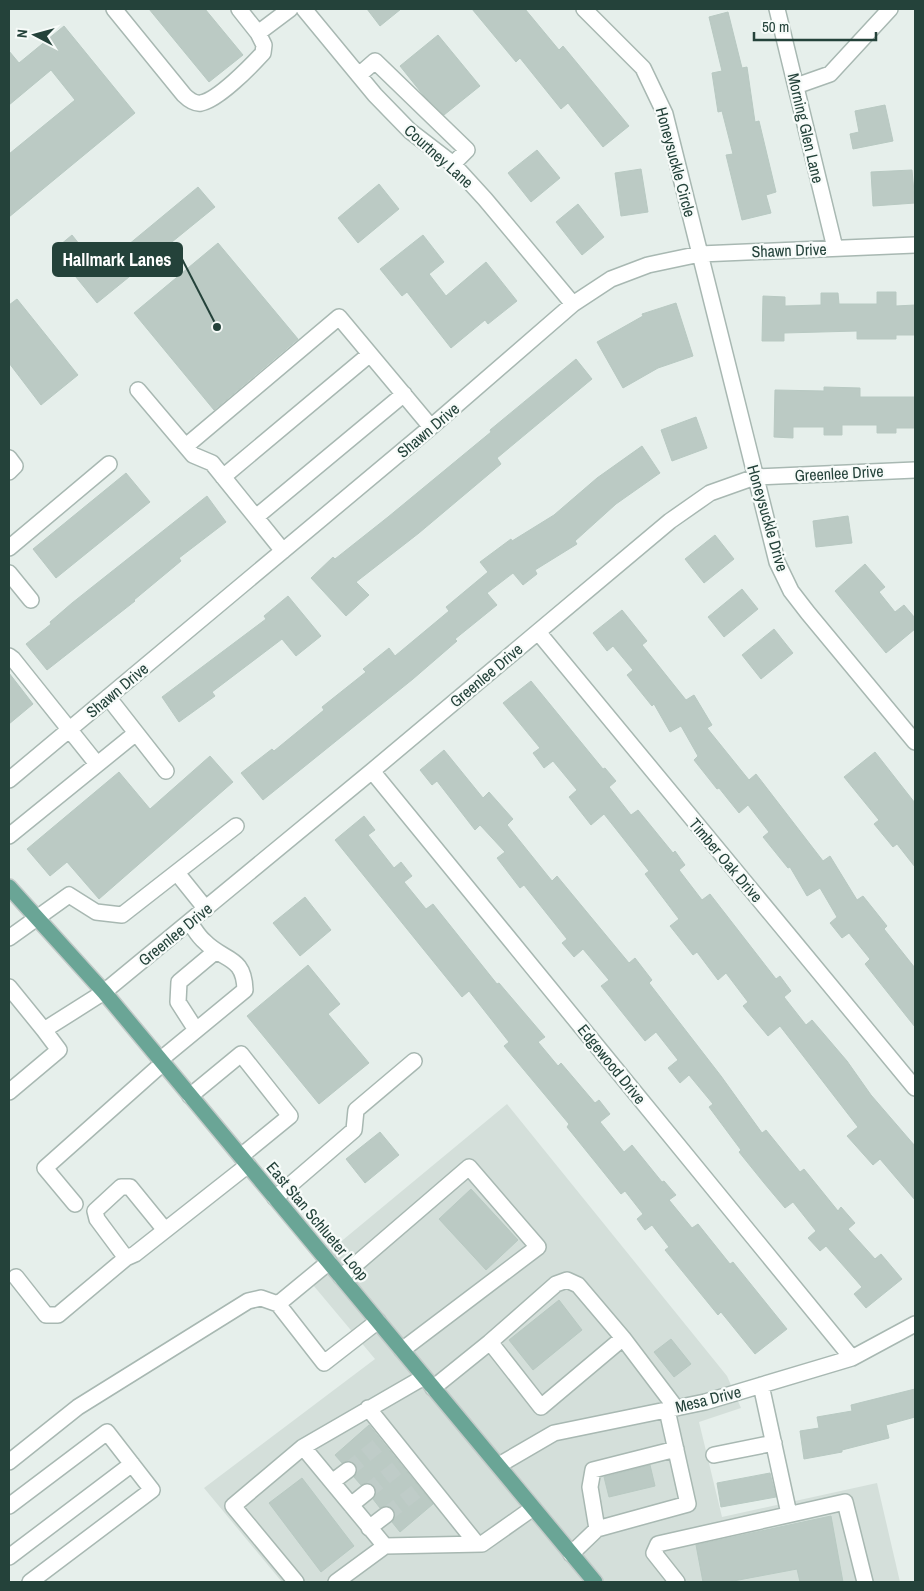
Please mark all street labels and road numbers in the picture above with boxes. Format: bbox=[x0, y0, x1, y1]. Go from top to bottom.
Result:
street label: Morning Glen Lane bbox=[783, 71, 829, 185]
street label: Honeysuckle Circle bbox=[651, 105, 701, 219]
street label: Courtney Lane bbox=[400, 119, 478, 193]
street label: Shawn Drive bbox=[751, 238, 827, 262]
street label: Shawn Drive bbox=[392, 397, 464, 463]
street label: Greenlee Drive bbox=[794, 460, 884, 486]
street label: Honeysuckle Drive bbox=[742, 462, 794, 574]
street label: Greenlee Drive bbox=[445, 638, 527, 712]
street label: Shawn Drive bbox=[81, 657, 153, 723]
street label: Timber Oak Drive bbox=[684, 813, 768, 907]
street label: Greenlee Drive bbox=[134, 897, 216, 971]
street label: Edgewood Drive bbox=[573, 1019, 651, 1109]
street label: East Stan Schlueter Loop bbox=[262, 1157, 374, 1285]
street label: Mesa Drive bbox=[673, 1380, 743, 1418]

